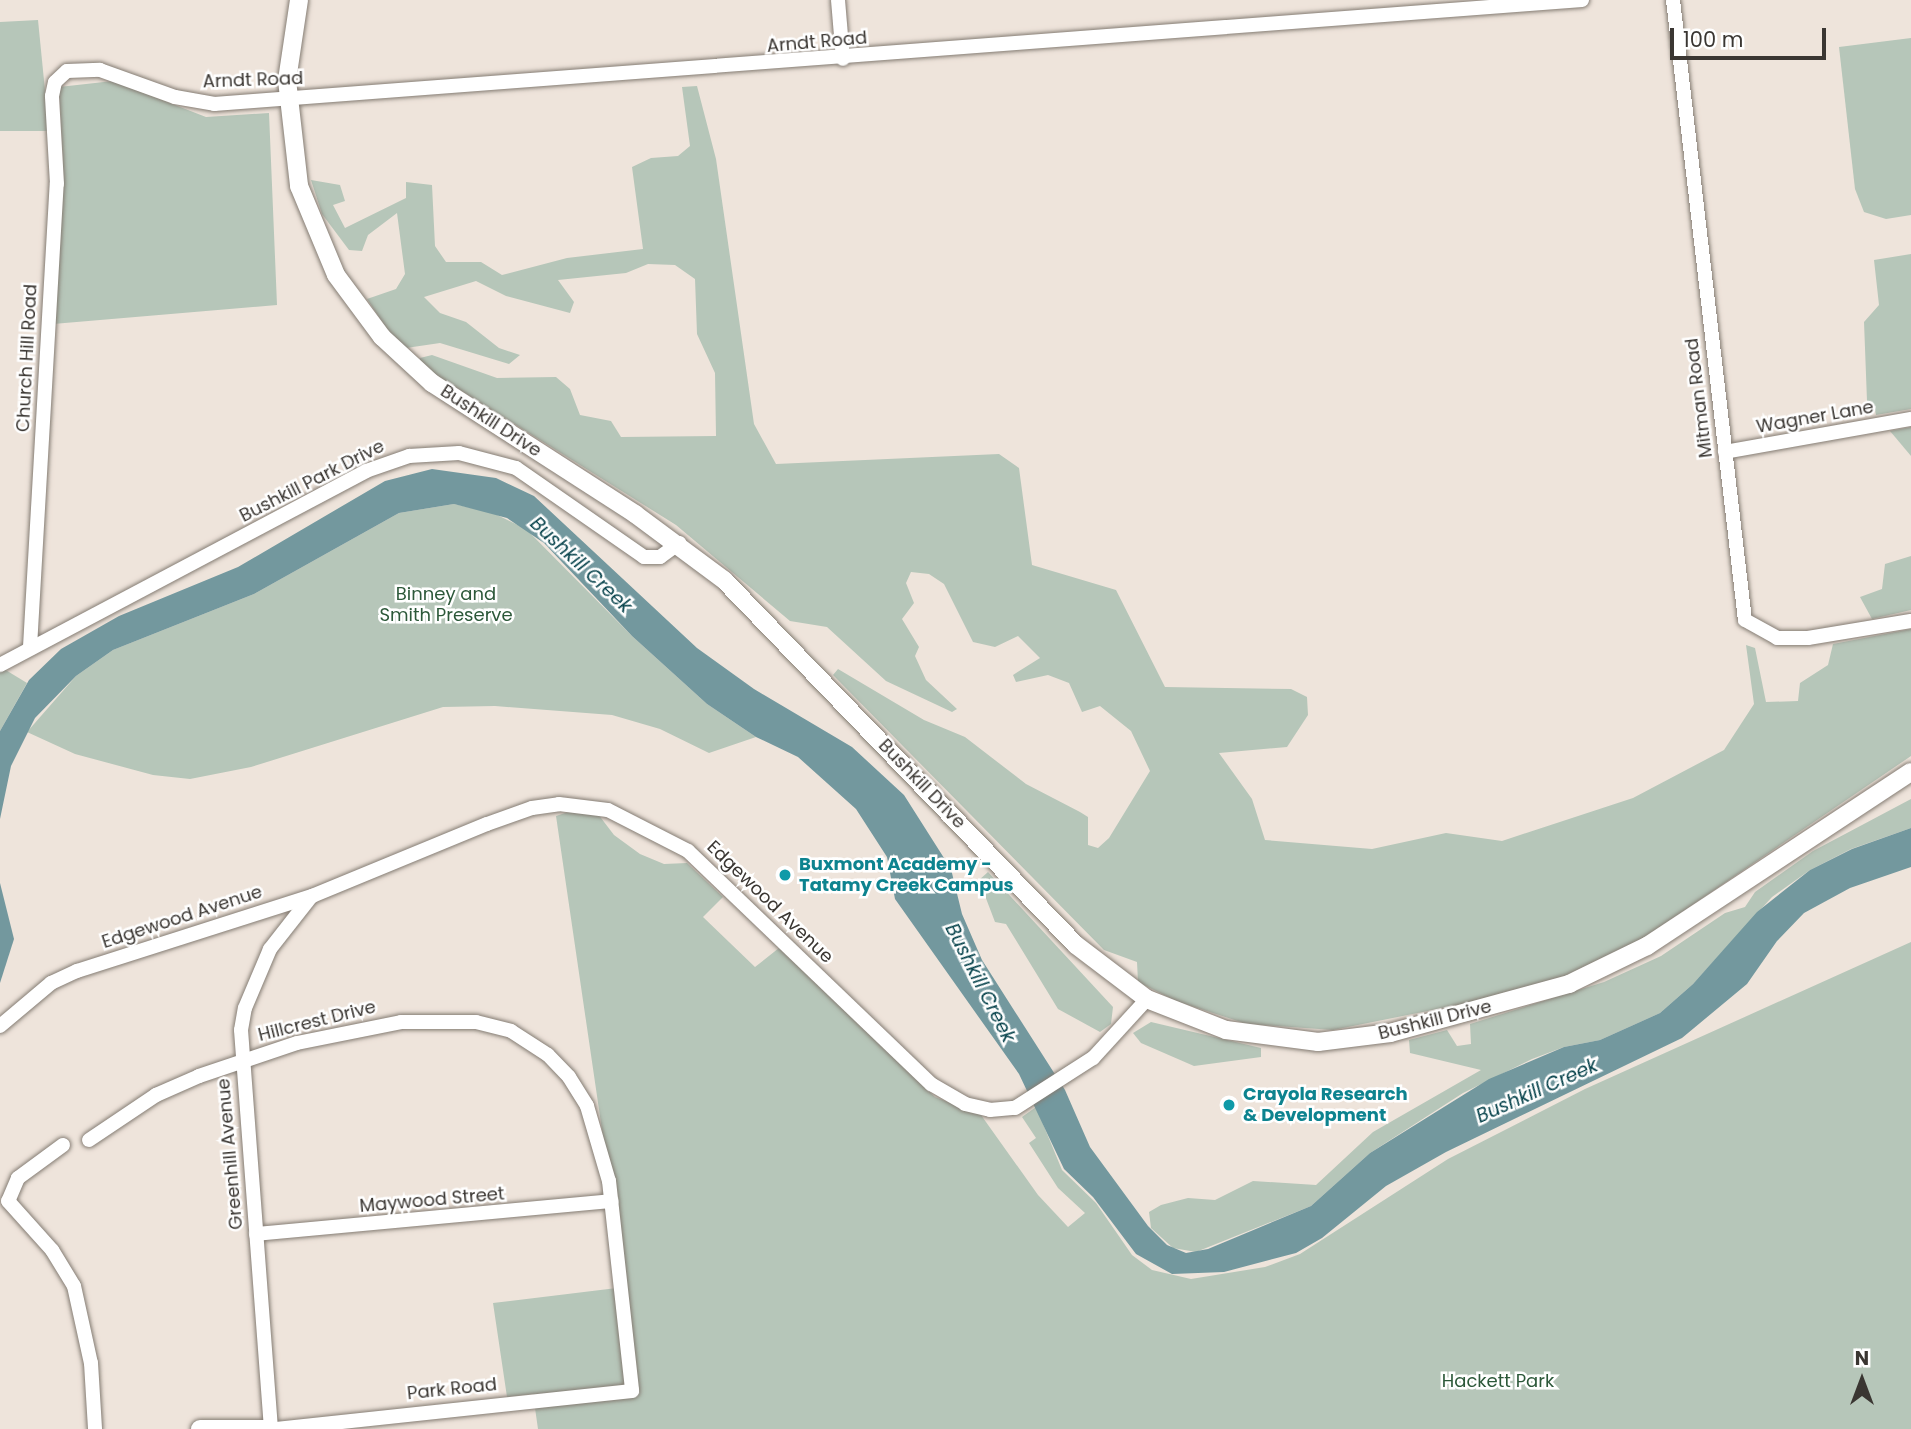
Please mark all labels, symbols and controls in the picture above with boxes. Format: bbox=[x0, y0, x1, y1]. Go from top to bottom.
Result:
scale bar bbox=[1673, 14, 1829, 58]
text: 100 m bbox=[1683, 25, 1743, 54]
street label: Arndt Road bbox=[766, 27, 868, 57]
street label: Arndt Road bbox=[202, 67, 304, 93]
street label: Church Hill Road bbox=[12, 283, 42, 433]
street label: Mitman Road bbox=[1681, 337, 1717, 459]
street label: Bushkill Drive bbox=[436, 380, 546, 462]
street label: Wagner Lane bbox=[1755, 396, 1875, 438]
street label: Bushkill Park Drive bbox=[236, 435, 388, 527]
water label: Bushkill Creek bbox=[526, 512, 636, 618]
park label: Binney and Smith Preserve bbox=[379, 584, 513, 626]
street label: Bushkill Drive bbox=[874, 735, 970, 833]
street label: Edgewood Avenue bbox=[702, 836, 838, 968]
place label: Buxmont Academy - Tatamy Creek Campus bbox=[799, 854, 1014, 896]
marker: Buxmont Academy - Tatamy Creek Campus bbox=[777, 867, 793, 883]
street label: Edgewood Avenue bbox=[99, 881, 265, 953]
water label: Bushkill Creek bbox=[940, 920, 1020, 1046]
street label: Bushkill Drive bbox=[1376, 995, 1494, 1045]
street label: Hillcrest Drive bbox=[256, 996, 378, 1046]
water label: Bushkill Creek bbox=[1473, 1054, 1601, 1128]
street label: Greenhill Avenue bbox=[213, 1077, 247, 1231]
place label: Crayola Research & Development bbox=[1243, 1084, 1408, 1126]
marker: Crayola Research & Development bbox=[1221, 1097, 1237, 1113]
street label: Maywood Street bbox=[359, 1183, 505, 1217]
north arrow bbox=[1827, 1345, 1897, 1415]
text: N bbox=[1855, 1345, 1869, 1372]
park label: Hackett Park bbox=[1442, 1370, 1554, 1392]
street label: Park Road bbox=[406, 1374, 498, 1404]

